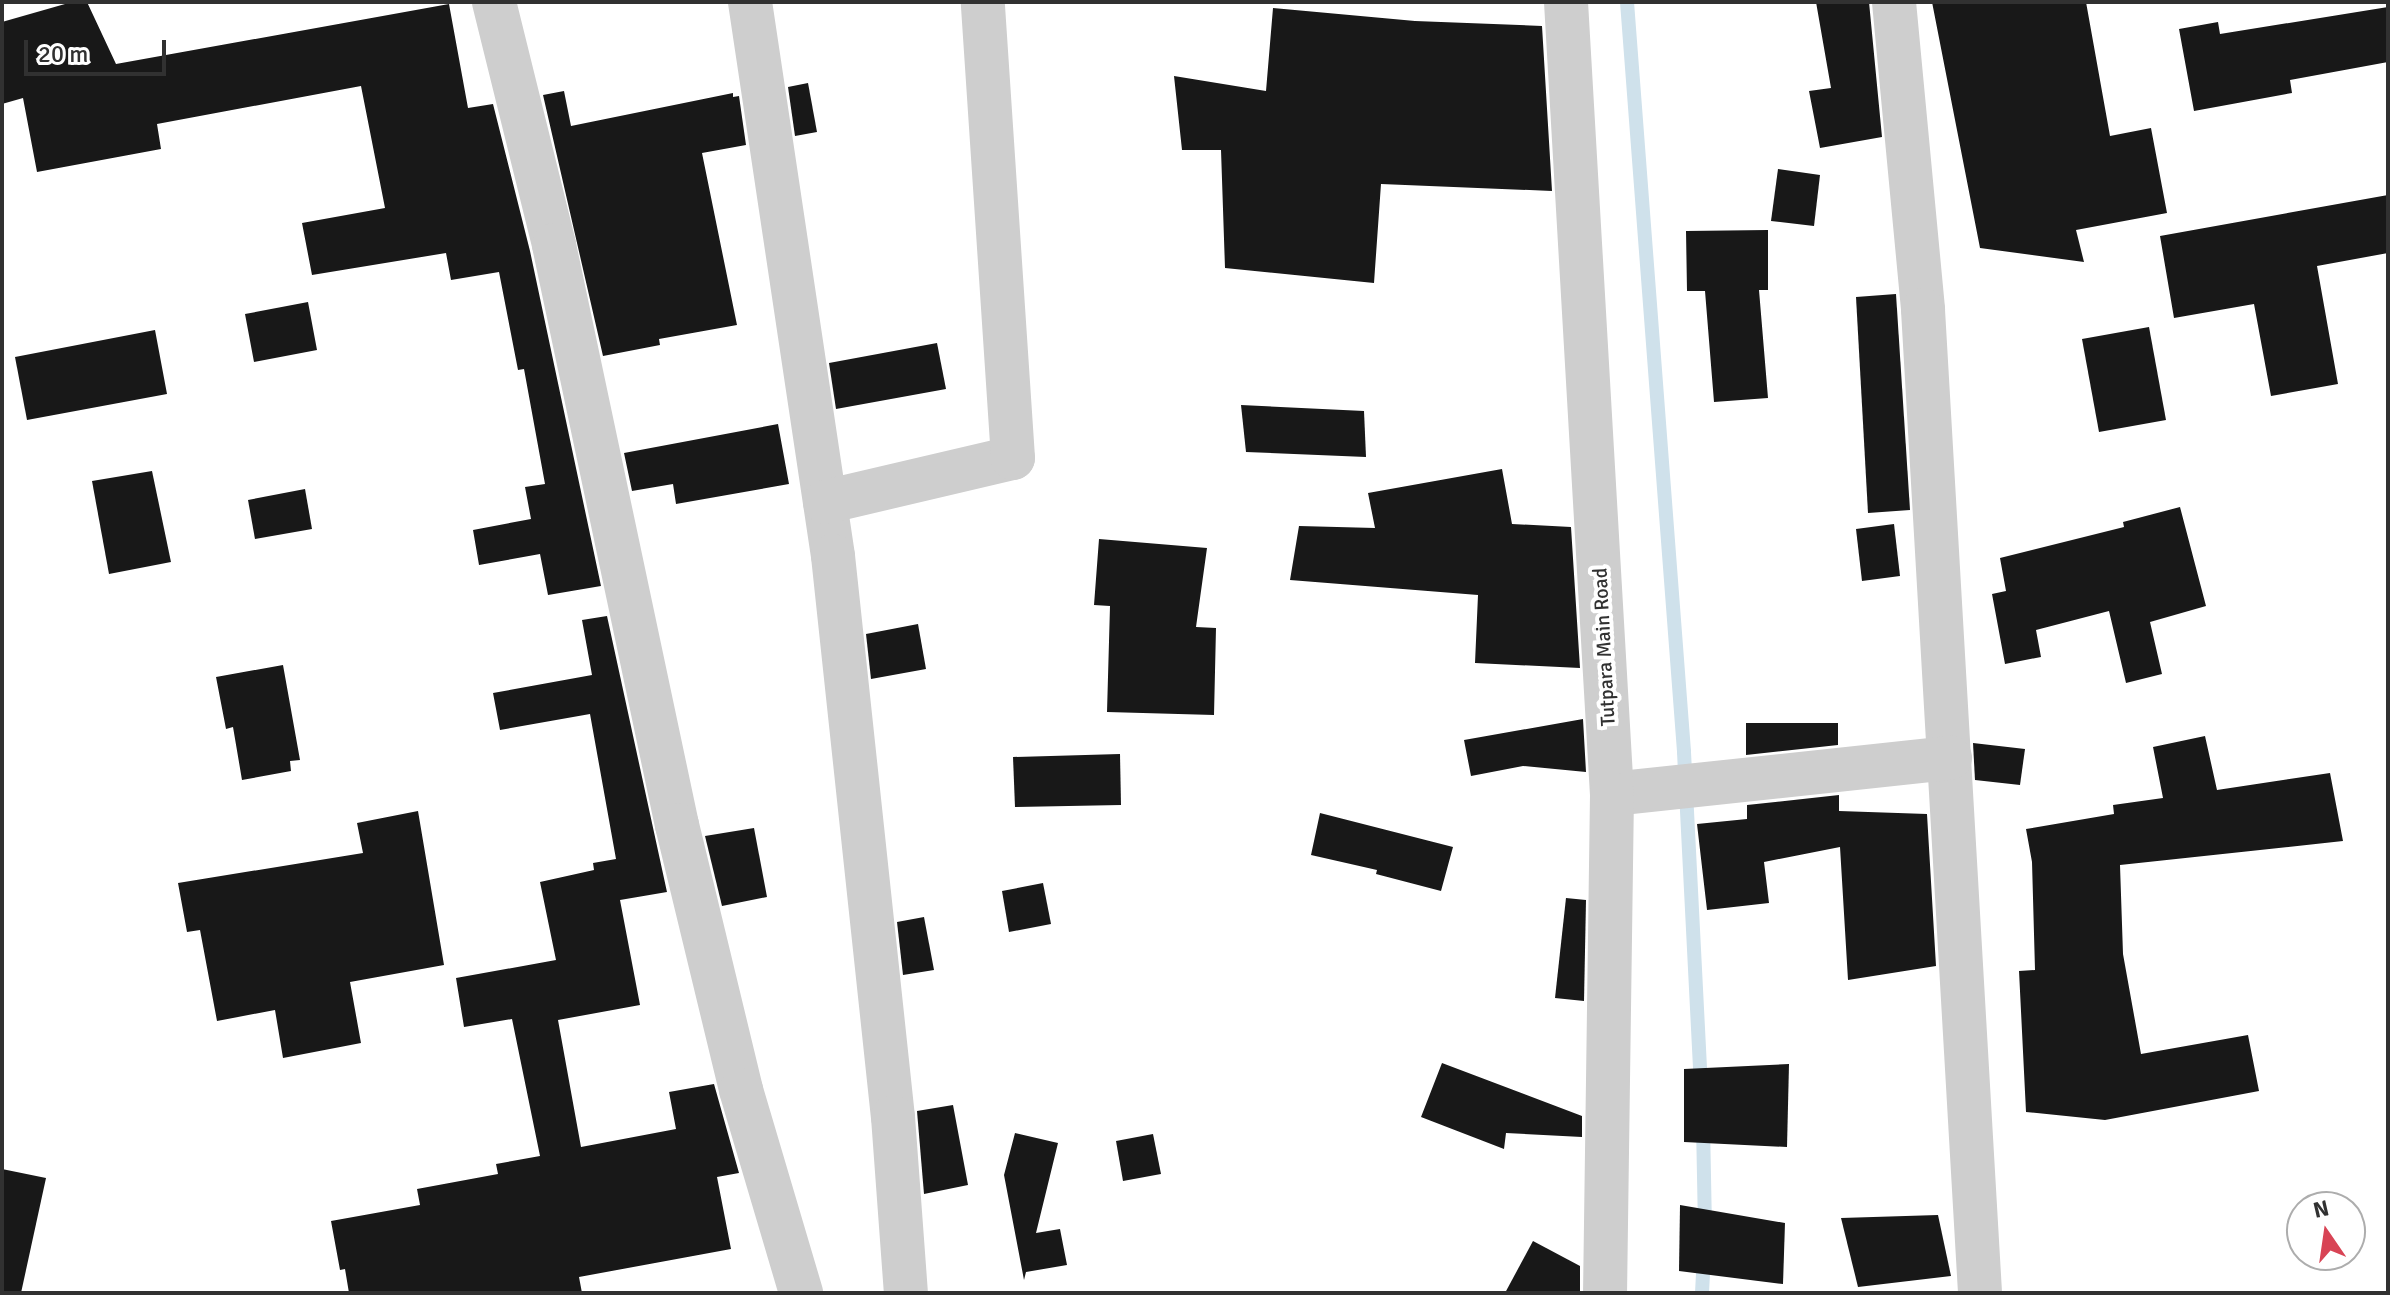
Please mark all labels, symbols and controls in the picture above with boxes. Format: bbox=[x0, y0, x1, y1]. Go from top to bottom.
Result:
scale bar bbox=[28, 24, 170, 74]
text: 20 m bbox=[38, 39, 88, 69]
street label: Tutpara Main Road bbox=[1588, 567, 1620, 727]
north arrow bbox=[2286, 1191, 2366, 1271]
text: N bbox=[2310, 1194, 2331, 1224]

